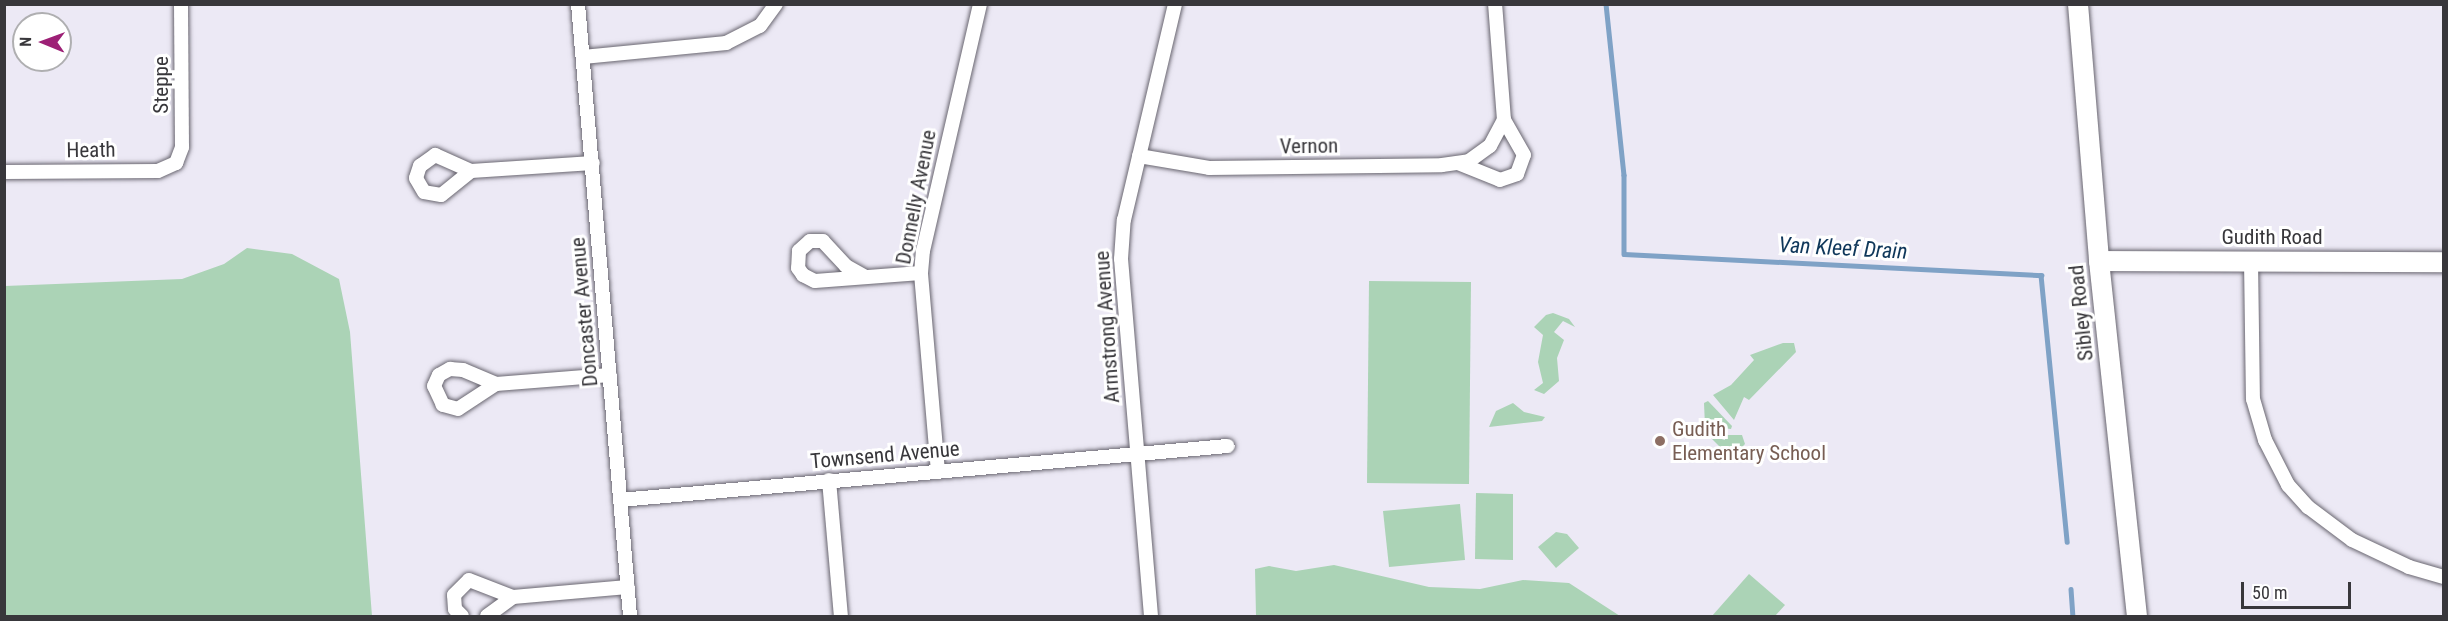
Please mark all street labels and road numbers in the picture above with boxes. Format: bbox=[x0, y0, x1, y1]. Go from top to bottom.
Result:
street label: Steppe bbox=[148, 56, 174, 114]
street label: Donnelly Avenue bbox=[891, 128, 941, 266]
street label: Vernon bbox=[1280, 133, 1338, 159]
street label: Heath bbox=[66, 137, 116, 163]
street label: Gudith Road bbox=[2221, 224, 2323, 250]
street label: Doncaster Avenue bbox=[565, 236, 603, 388]
street label: Armstrong Avenue bbox=[1089, 250, 1125, 404]
street label: Sibley Road bbox=[2063, 264, 2099, 362]
street label: Townsend Avenue bbox=[809, 436, 961, 474]

